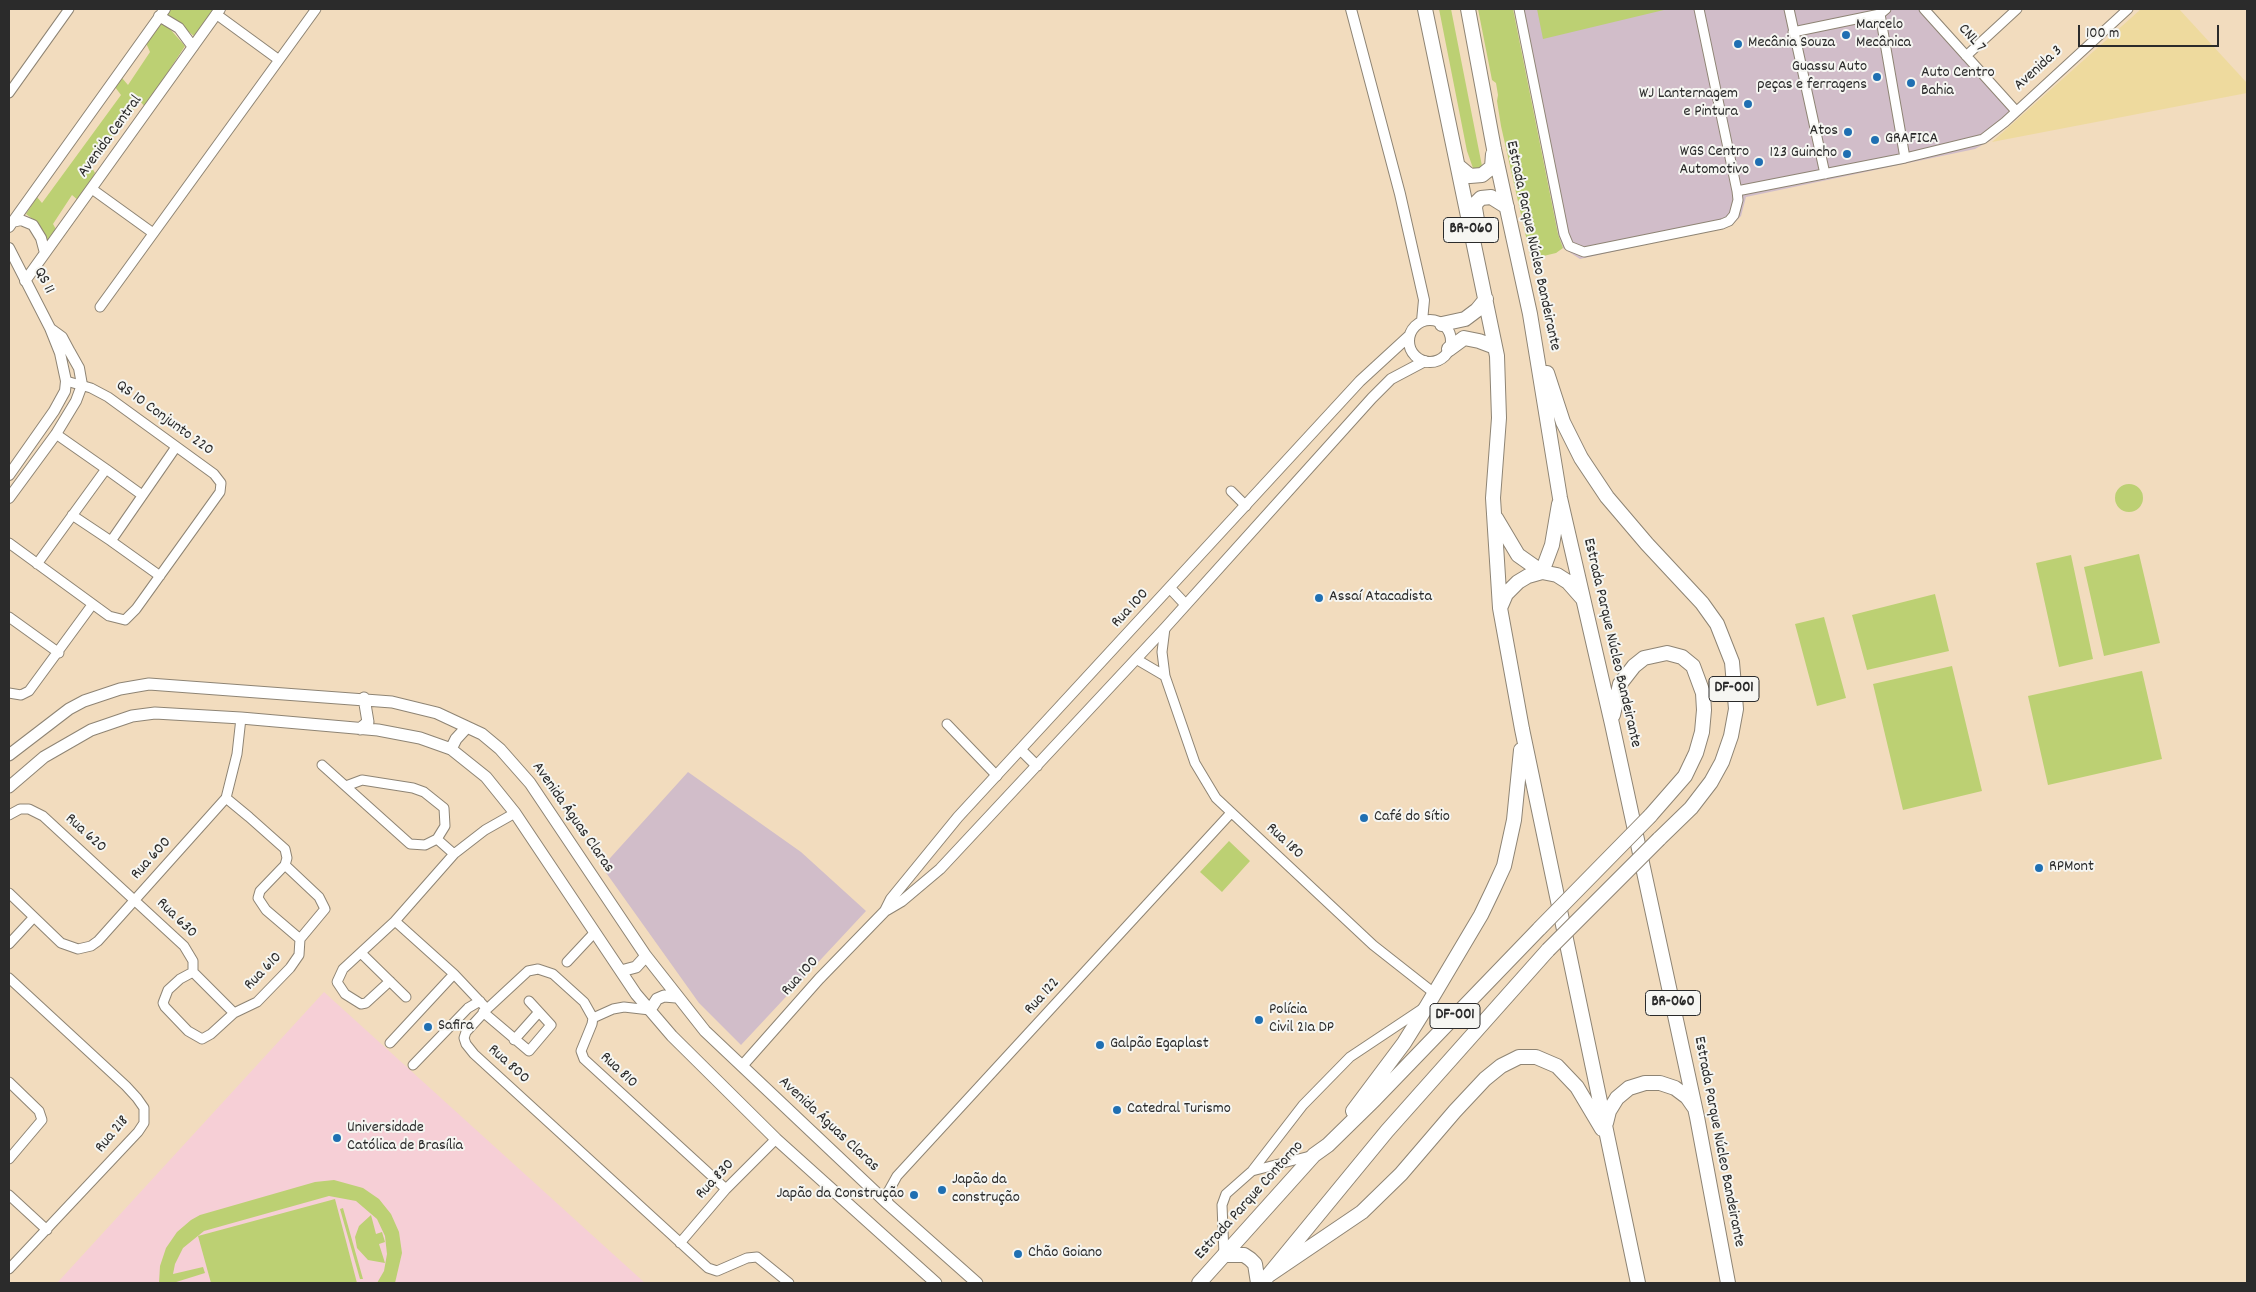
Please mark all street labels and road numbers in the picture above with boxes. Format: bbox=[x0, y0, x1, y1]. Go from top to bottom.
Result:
street label: CNL 7 bbox=[1953, 21, 1989, 57]
street label: Avenida 3 bbox=[2011, 42, 2067, 96]
street label: Avenida Central bbox=[75, 92, 147, 182]
street label: Estrada Parque Núcleo Bandeirante bbox=[1500, 139, 1564, 353]
road number: BR-060 bbox=[1444, 218, 1498, 242]
street label: QS 11 bbox=[28, 265, 58, 297]
street label: QS 10 Conjunto 220 bbox=[111, 377, 217, 461]
street label: Estrada Parque Núcleo Bandeirante bbox=[1578, 537, 1644, 749]
street label: Rua 100 bbox=[1108, 585, 1154, 633]
road number: DF-001 bbox=[1709, 676, 1759, 702]
street label: Avenida Águas Claras bbox=[527, 759, 617, 877]
street label: Rua 620 bbox=[60, 810, 110, 858]
street label: Rua 180 bbox=[1261, 820, 1307, 864]
street label: Rua 600 bbox=[128, 834, 176, 884]
street label: Rua 630 bbox=[152, 895, 200, 943]
street label: Rua 610 bbox=[241, 949, 287, 995]
street label: Rua 100 bbox=[778, 953, 824, 1001]
street label: Rua 122 bbox=[1021, 974, 1065, 1020]
road number: BR-060 bbox=[1646, 990, 1700, 1016]
road number: DF-001 bbox=[1430, 1004, 1480, 1028]
street label: Estrada Parque Núcleo Bandeirante bbox=[1688, 1035, 1748, 1249]
street label: Rua 800 bbox=[483, 1041, 533, 1089]
street label: Rua 810 bbox=[595, 1049, 641, 1093]
street label: Avenida Águas Claras bbox=[774, 1073, 882, 1177]
street label: Rua 218 bbox=[92, 1112, 134, 1158]
street label: Estrada Parque Contorno bbox=[1192, 1138, 1308, 1264]
street label: Rua 830 bbox=[693, 1156, 739, 1204]

